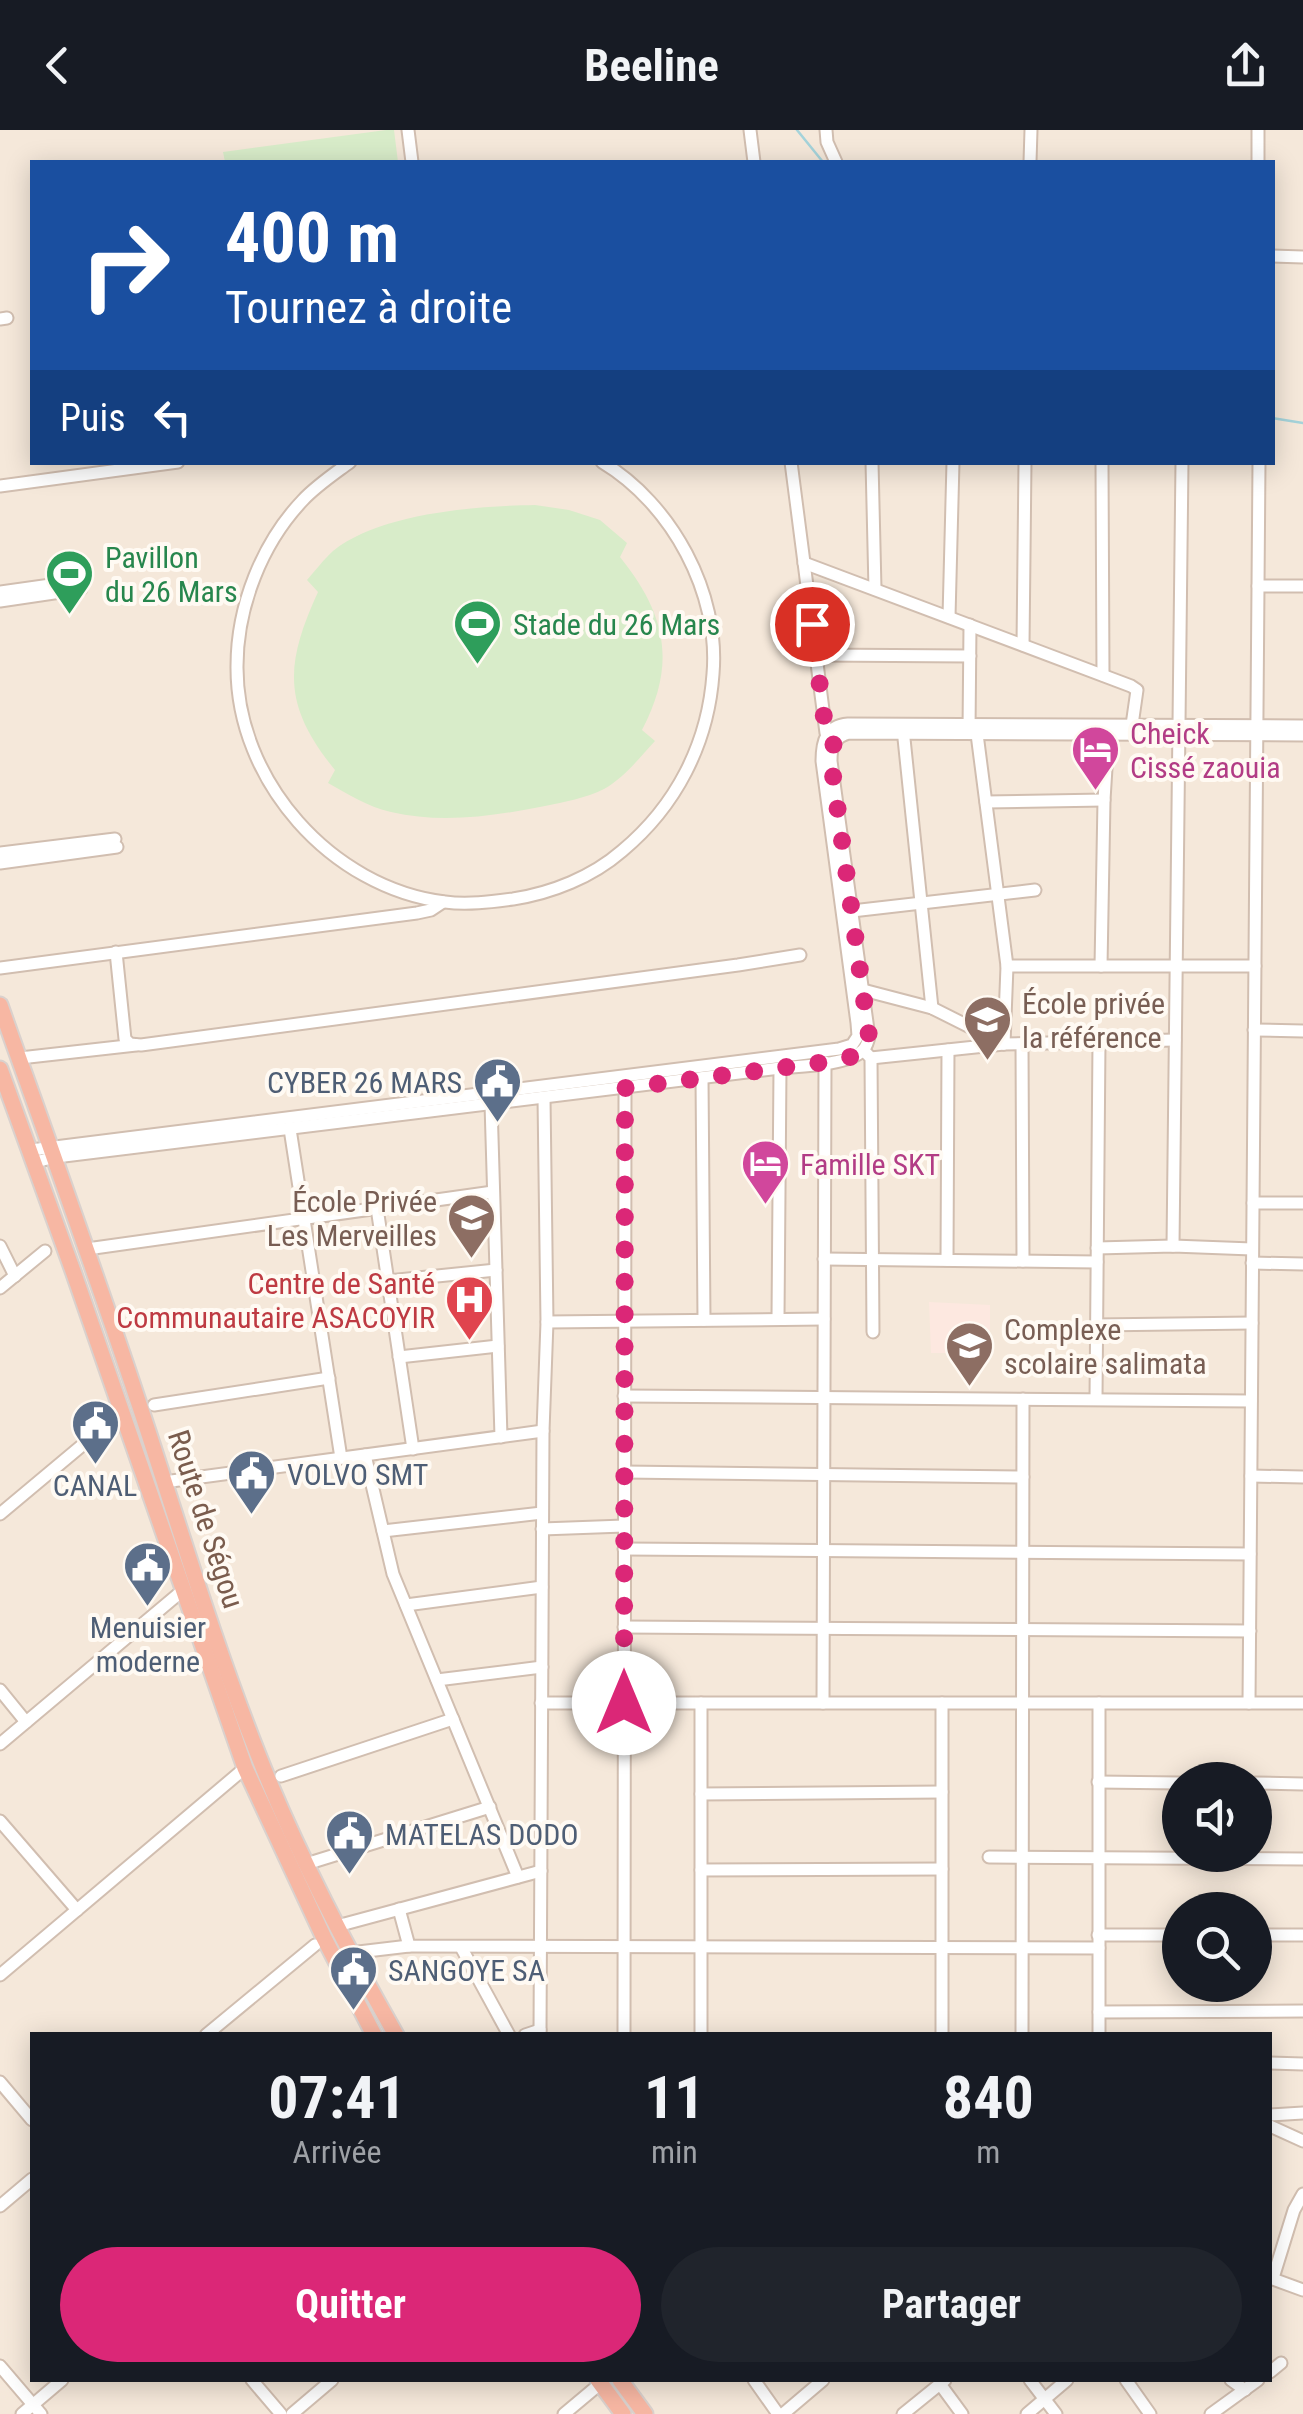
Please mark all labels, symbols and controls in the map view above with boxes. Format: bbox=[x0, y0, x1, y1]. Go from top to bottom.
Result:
icon: back bbox=[30, 38, 85, 93]
icon: share bbox=[1218, 38, 1273, 93]
text: Beeline bbox=[584, 39, 719, 92]
text: 400 m bbox=[225, 197, 399, 279]
icon: right bbox=[60, 200, 190, 330]
text: Tournez à droite bbox=[225, 281, 512, 334]
icon: left bbox=[145, 390, 200, 445]
text: Puis bbox=[60, 396, 125, 440]
place label: Pavillon du 26 Mars bbox=[105, 540, 238, 609]
sports icon: Pavillon du 26 Mars bbox=[44, 548, 96, 616]
pin bbox=[770, 582, 855, 667]
icon: arrive bbox=[785, 597, 840, 652]
sports icon: Stade du 26 Mars bbox=[452, 598, 504, 666]
place label: Stade du 26 Mars bbox=[513, 607, 720, 642]
place label: Cheick Cissé zaouia bbox=[1130, 716, 1281, 785]
hotel icon: Cheick Cissé zaouia bbox=[1069, 724, 1121, 792]
place label: École privée la référence bbox=[1022, 986, 1165, 1055]
school or university icon: École privée la référence bbox=[961, 994, 1013, 1062]
public building icon: CYBER 26 MARS bbox=[471, 1056, 523, 1124]
place label: CYBER 26 MARS bbox=[267, 1065, 462, 1100]
hotel icon: Famille SKT bbox=[739, 1138, 791, 1206]
place label: Famille SKT bbox=[800, 1147, 940, 1182]
place label: École Privée Les Merveilles bbox=[267, 1184, 437, 1253]
school or university icon: École Privée Les Merveilles bbox=[446, 1192, 498, 1260]
place label: Centre de Santé Communautaire ASACOYIR bbox=[116, 1266, 435, 1335]
hospital icon: Centre de Santé Communautaire ASACOYIR bbox=[444, 1274, 496, 1342]
place label: Complexe scolaire salimata bbox=[1004, 1312, 1207, 1381]
school or university icon: Complexe scolaire salimata bbox=[943, 1320, 995, 1388]
public building icon: CANAL bbox=[69, 1398, 121, 1466]
street label: Route de Ségou bbox=[161, 1426, 251, 1612]
public building icon: VOLVO SMT bbox=[226, 1448, 278, 1516]
place label: VOLVO SMT bbox=[287, 1457, 428, 1492]
place label: CANAL bbox=[53, 1468, 137, 1503]
public building icon: Menuisier moderne bbox=[122, 1540, 174, 1608]
place label: Menuisier moderne bbox=[90, 1610, 206, 1679]
position arrow bbox=[572, 1651, 676, 1755]
map controls bbox=[1162, 1762, 1272, 2002]
button: sound bbox=[1162, 1762, 1272, 1872]
public building icon: MATELAS DODO bbox=[324, 1808, 376, 1876]
place label: MATELAS DODO bbox=[385, 1817, 578, 1852]
button: search bbox=[1162, 1892, 1272, 2002]
public building icon: SANGOYE SA bbox=[327, 1944, 379, 2012]
place label: SANGOYE SA bbox=[388, 1953, 545, 1988]
text: 07:41 bbox=[268, 2062, 406, 2133]
text: 11 bbox=[644, 2062, 705, 2133]
text: 840 bbox=[943, 2062, 1034, 2133]
text: Arrivée bbox=[293, 2133, 381, 2171]
text: min bbox=[651, 2133, 698, 2171]
text: m bbox=[976, 2133, 1000, 2171]
button: Quitter bbox=[60, 2247, 641, 2362]
button: Partager bbox=[661, 2247, 1242, 2362]

